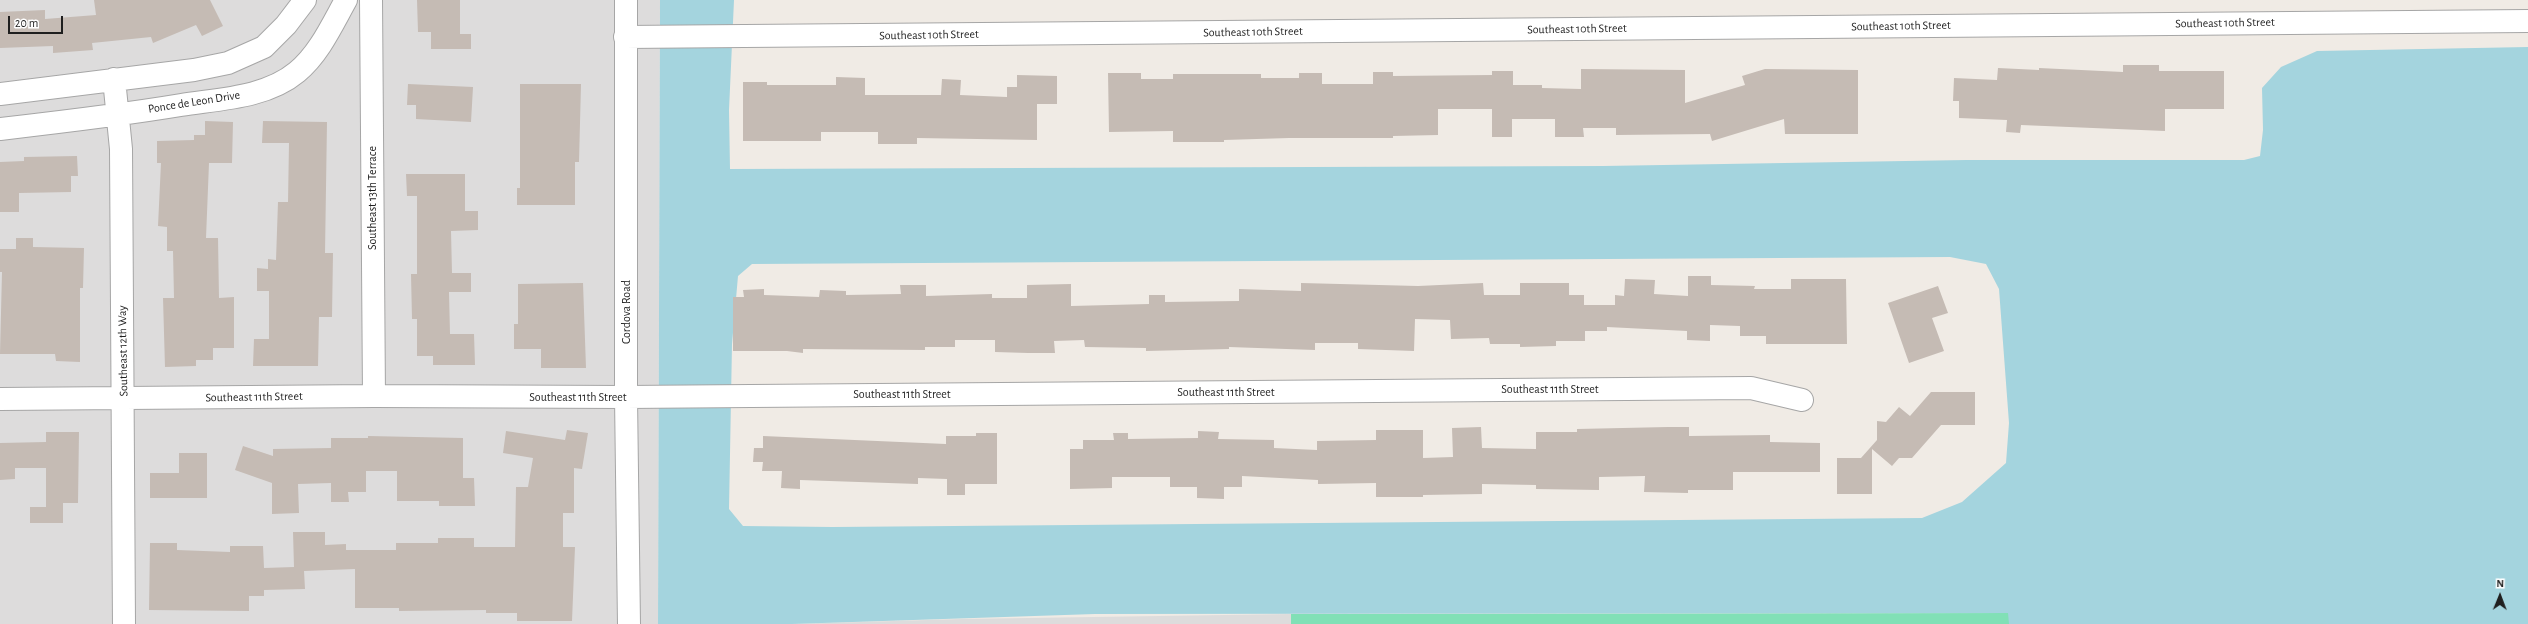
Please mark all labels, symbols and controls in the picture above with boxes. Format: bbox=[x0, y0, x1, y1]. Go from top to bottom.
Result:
scale bar bbox=[10, 8, 65, 34]
street label: Southeast 10th Street bbox=[2175, 15, 2275, 31]
text: 20 m bbox=[15, 17, 38, 29]
street label: Southeast 10th Street bbox=[1851, 18, 1951, 34]
street label: Southeast 10th Street bbox=[1527, 21, 1627, 37]
street label: Southeast 10th Street bbox=[1203, 24, 1303, 40]
street label: Southeast 10th Street bbox=[879, 27, 979, 43]
street label: Ponce de Leon Drive bbox=[147, 88, 241, 116]
street label: Southeast 13th Terrace bbox=[365, 146, 379, 250]
street label: Cordova Road bbox=[619, 280, 633, 344]
street label: Southeast 12th Way bbox=[115, 305, 131, 397]
street label: Southeast 11th Street bbox=[1501, 382, 1599, 396]
street label: Southeast 11th Street bbox=[1177, 385, 1275, 399]
street label: Southeast 11th Street bbox=[853, 387, 951, 401]
street label: Southeast 11th Street bbox=[205, 389, 303, 405]
street label: Southeast 11th Street bbox=[529, 390, 627, 404]
north arrow bbox=[2480, 576, 2520, 616]
text: N bbox=[2496, 578, 2504, 589]

